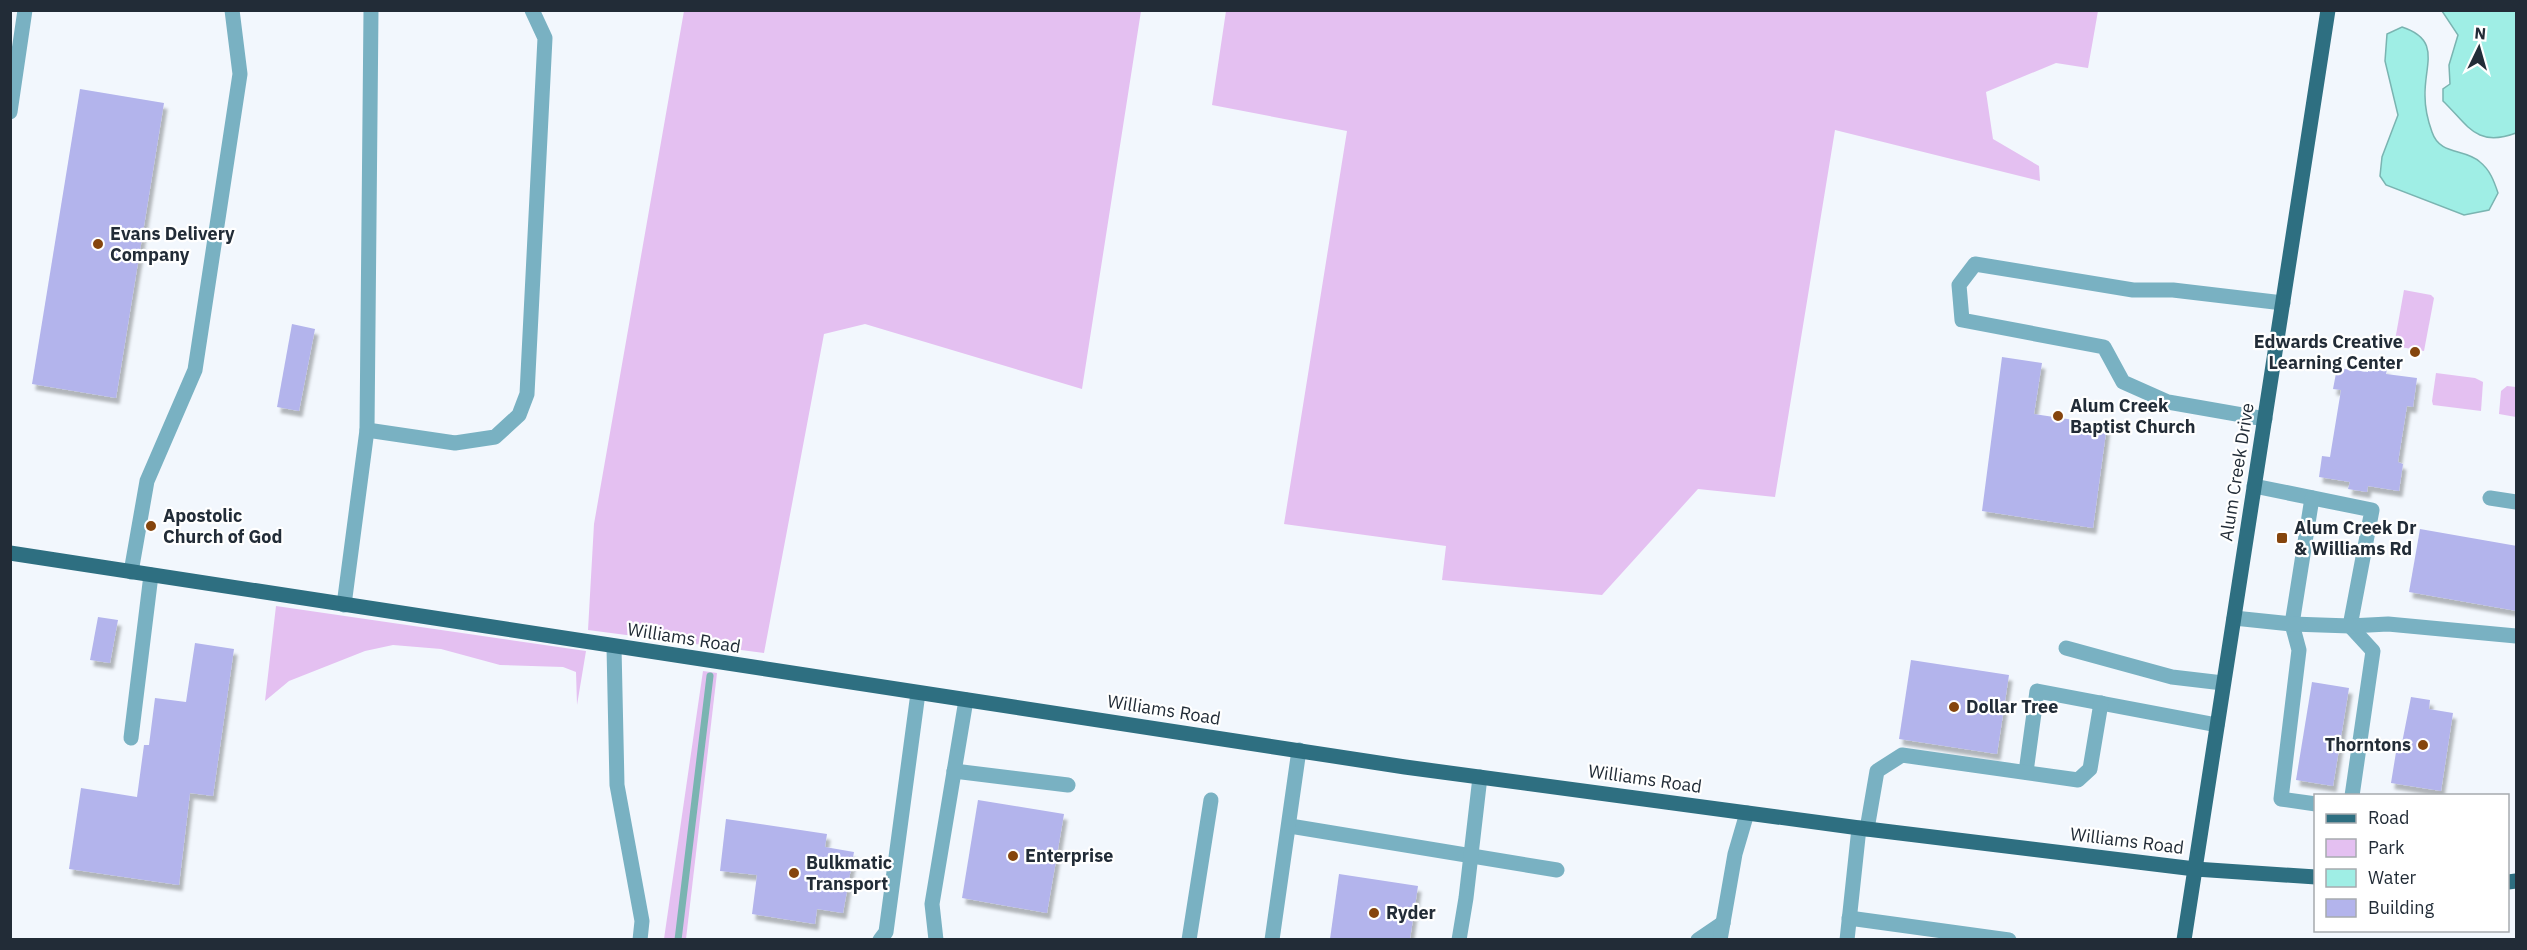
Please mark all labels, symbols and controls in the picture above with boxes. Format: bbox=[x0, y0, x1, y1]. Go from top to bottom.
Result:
north arrow bbox=[2449, 18, 2509, 78]
text: N bbox=[2474, 23, 2487, 44]
place label: Evans Delivery Company bbox=[110, 222, 235, 266]
marker: Evans Delivery Company bbox=[91, 237, 105, 251]
place label: Edwards Creative Learning Center bbox=[2254, 330, 2403, 374]
marker: Edwards Creative Learning Center bbox=[2408, 345, 2422, 359]
place label: Alum Creek Baptist Church bbox=[2070, 394, 2196, 438]
street label: Alum Creek Drive bbox=[2214, 401, 2259, 543]
marker: Alum Creek Baptist Church bbox=[2051, 409, 2065, 423]
place label: Apostolic Church of God bbox=[163, 504, 282, 548]
place label: Alum Creek Dr & Williams Rd bbox=[2294, 516, 2416, 560]
marker: Apostolic Church of God bbox=[144, 519, 158, 533]
marker: Alum Creek Dr & Williams Rd bbox=[2275, 531, 2289, 545]
street label: Williams Road bbox=[626, 617, 742, 658]
street label: Williams Road bbox=[1106, 689, 1222, 730]
place label: Dollar Tree bbox=[1966, 695, 2058, 718]
marker: Dollar Tree bbox=[1947, 700, 1961, 714]
place label: Thorntons bbox=[2325, 733, 2411, 756]
marker: Thorntons bbox=[2416, 738, 2430, 752]
street label: Williams Road bbox=[1587, 759, 1703, 798]
legend bbox=[2314, 794, 2509, 932]
text: Road bbox=[2368, 806, 2409, 829]
street label: Williams Road bbox=[2069, 822, 2185, 859]
text: Park bbox=[2368, 836, 2405, 859]
place label: Enterprise bbox=[1025, 844, 1113, 867]
marker: Enterprise bbox=[1006, 849, 1020, 863]
place label: Bulkmatic Transport bbox=[806, 851, 892, 895]
marker: Bulkmatic Transport bbox=[787, 866, 801, 880]
text: Water bbox=[2368, 866, 2417, 889]
text: Building bbox=[2368, 896, 2435, 919]
place label: Ryder bbox=[1386, 901, 1436, 924]
marker: Ryder bbox=[1367, 906, 1381, 920]

